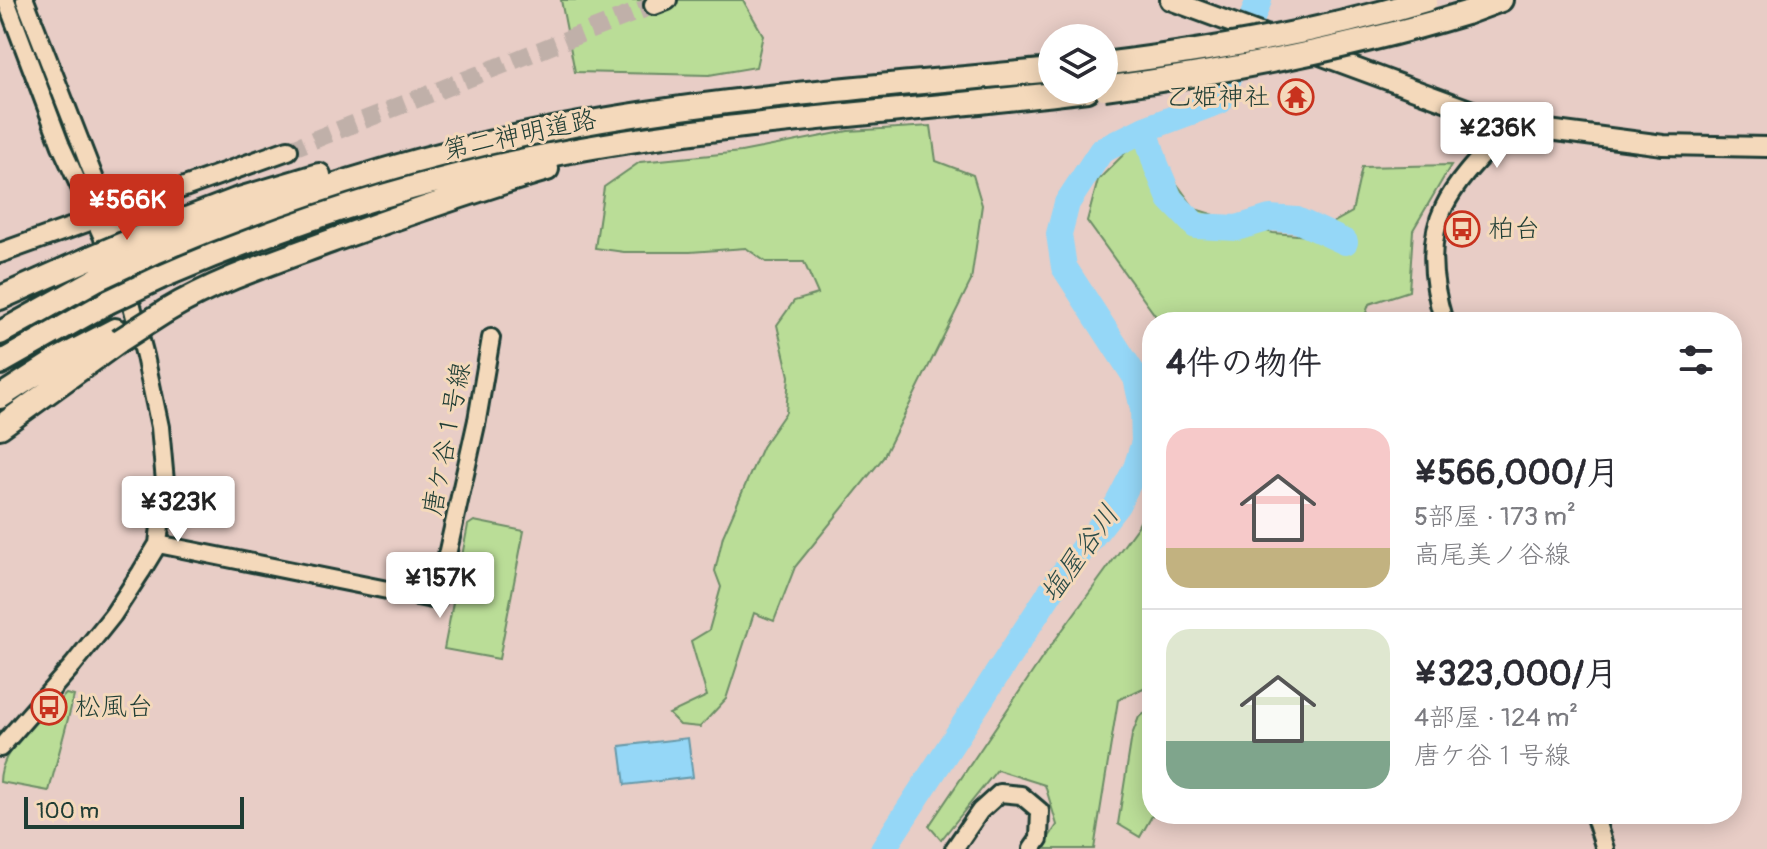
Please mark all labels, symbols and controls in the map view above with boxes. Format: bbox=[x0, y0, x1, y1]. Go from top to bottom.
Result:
map controls bbox=[1038, 24, 1118, 104]
button: layers bbox=[1038, 24, 1118, 104]
temple icon: 乙姫神社 bbox=[1277, 78, 1315, 116]
place label: 乙姫神社 bbox=[1166, 81, 1270, 113]
pin: ¥236K bbox=[1441, 102, 1553, 170]
street label: 第二神明道路 bbox=[440, 103, 600, 167]
text: ¥236K bbox=[1458, 112, 1536, 144]
pin: ¥566K bbox=[71, 174, 183, 242]
text: ¥566K bbox=[88, 184, 166, 216]
bus stop icon: 柏台 bbox=[1443, 210, 1481, 248]
place label: 柏台 bbox=[1488, 213, 1540, 245]
icon: filters bbox=[1674, 338, 1718, 382]
text: 4件の物件 bbox=[1166, 342, 1322, 385]
street label: 唐ケ谷１号線 bbox=[416, 359, 478, 519]
text: ¥566,000/月 bbox=[1414, 452, 1620, 495]
icon: home bbox=[1230, 460, 1326, 556]
pin: ¥323K bbox=[122, 476, 234, 544]
text: ¥323K bbox=[140, 486, 216, 518]
water label: 塩屋谷川 bbox=[1033, 498, 1127, 610]
text: 5部屋 · 173 m² bbox=[1414, 501, 1576, 533]
text: 高尾美ノ谷線 bbox=[1414, 539, 1570, 571]
pin: ¥157K bbox=[384, 552, 496, 620]
text: ¥157K bbox=[404, 562, 476, 594]
text: ¥323,000/月 bbox=[1414, 653, 1618, 696]
icon: home bbox=[1230, 661, 1326, 757]
bus stop icon: 松風台 bbox=[30, 688, 68, 726]
place label: 松風台 bbox=[75, 691, 153, 723]
text: 4部屋 · 124 m² bbox=[1414, 702, 1578, 734]
text: 唐ケ谷１号線 bbox=[1414, 740, 1570, 772]
scale bar bbox=[24, 793, 244, 829]
text: 100 m bbox=[36, 797, 99, 825]

